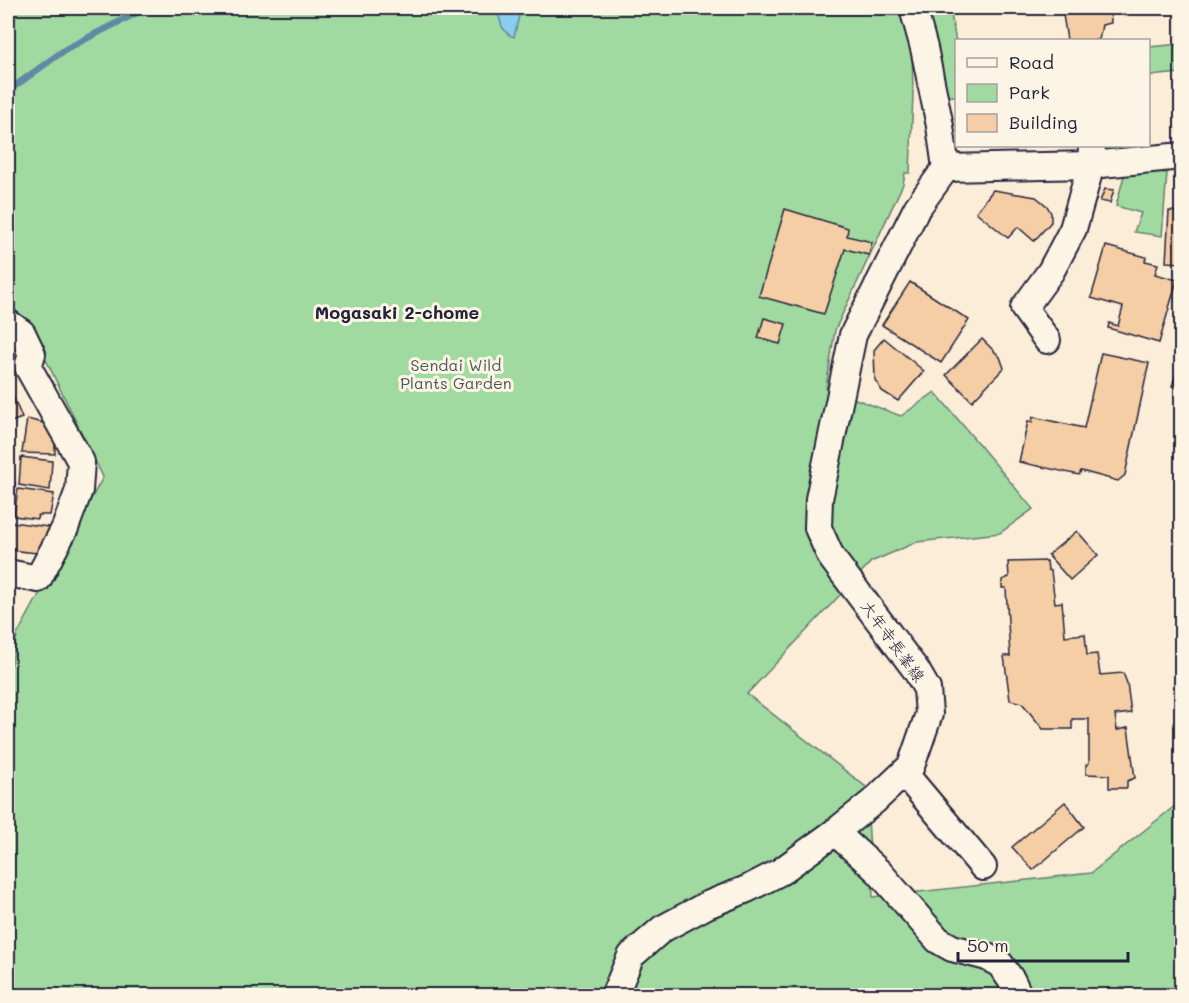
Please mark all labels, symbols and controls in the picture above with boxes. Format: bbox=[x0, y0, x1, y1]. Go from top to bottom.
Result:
legend bbox=[955, 39, 1150, 147]
text: Road bbox=[1009, 50, 1054, 74]
text: Park bbox=[1009, 80, 1050, 104]
text: Building bbox=[1009, 110, 1077, 134]
district label: Mogasaki 2-chome bbox=[315, 300, 480, 324]
park label: Sendai Wild Plants Garden bbox=[400, 354, 512, 393]
street label: 大年寺長峯線 bbox=[857, 596, 930, 686]
scale bar bbox=[958, 925, 1128, 963]
text: 50 m bbox=[967, 933, 1009, 957]

